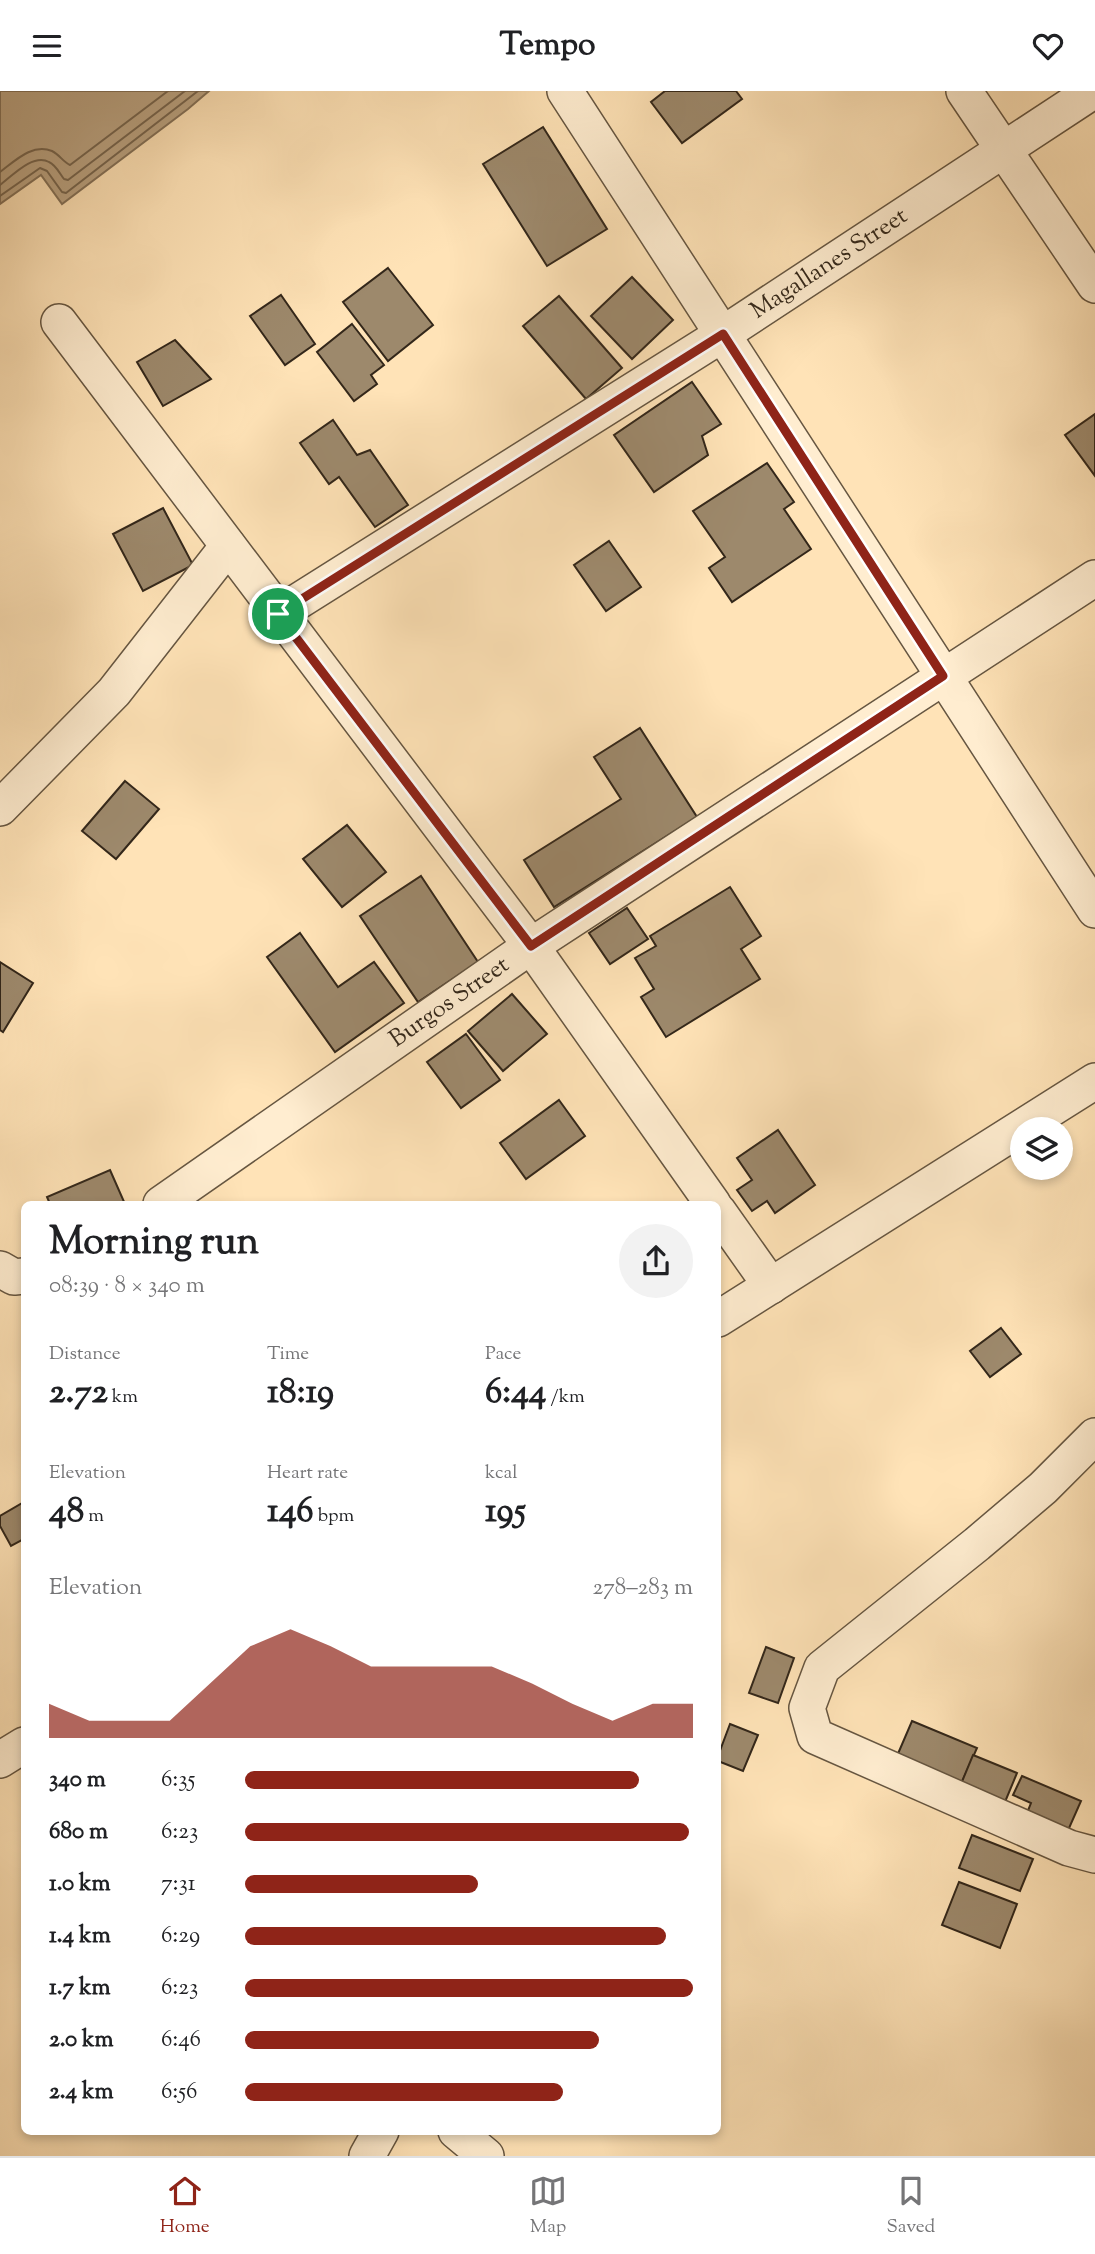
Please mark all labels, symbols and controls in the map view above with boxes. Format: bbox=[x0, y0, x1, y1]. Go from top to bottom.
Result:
text: Tempo bbox=[499, 23, 596, 69]
icon: menu bbox=[28, 27, 66, 65]
icon: heart bbox=[1029, 27, 1067, 65]
street label: Magallanes Street bbox=[744, 200, 915, 328]
pin bbox=[248, 584, 308, 644]
icon: arrive bbox=[259, 595, 297, 633]
street label: Burgos Street bbox=[383, 949, 517, 1056]
map controls bbox=[1010, 1117, 1073, 1180]
button: layers bbox=[1010, 1117, 1073, 1180]
text: Morning run bbox=[49, 1217, 259, 1271]
button: share bbox=[619, 1224, 693, 1298]
text: 08:39 · 8 × 340 m bbox=[49, 1270, 205, 1303]
text: Distance bbox=[49, 1341, 121, 1368]
text: Time bbox=[267, 1341, 309, 1368]
text: Pace bbox=[485, 1341, 521, 1368]
text: 2.72 bbox=[49, 1368, 108, 1419]
text: 18:19 bbox=[267, 1368, 334, 1419]
text: 6:44 bbox=[485, 1368, 546, 1419]
text: km bbox=[108, 1384, 138, 1411]
text: /km bbox=[546, 1384, 585, 1411]
text: Elevation bbox=[49, 1460, 126, 1487]
text: Heart rate bbox=[267, 1460, 348, 1487]
text: kcal bbox=[485, 1460, 518, 1487]
text: 48 bbox=[49, 1487, 84, 1538]
text: 146 bbox=[267, 1487, 314, 1538]
text: 195 bbox=[485, 1487, 526, 1538]
text: m bbox=[84, 1503, 104, 1530]
text: bpm bbox=[314, 1503, 354, 1530]
text: Elevation bbox=[49, 1572, 142, 1605]
text: 278–283 m bbox=[592, 1572, 693, 1605]
text: 340 m bbox=[49, 1764, 106, 1797]
text: 6:35 bbox=[161, 1764, 195, 1797]
text: 680 m bbox=[49, 1816, 108, 1849]
text: 6:23 bbox=[161, 1816, 198, 1849]
text: 1.0 km bbox=[49, 1868, 111, 1901]
text: 7:31 bbox=[161, 1868, 196, 1901]
text: 1.4 km bbox=[49, 1920, 111, 1953]
text: 6:29 bbox=[161, 1920, 200, 1953]
text: 1.7 km bbox=[49, 1972, 111, 2005]
text: 6:23 bbox=[161, 1972, 198, 2005]
text: 2.0 km bbox=[49, 2024, 114, 2057]
text: 6:46 bbox=[161, 2024, 201, 2057]
text: 2.4 km bbox=[49, 2076, 114, 2109]
text: 6:56 bbox=[161, 2076, 197, 2109]
tab: Home bbox=[160, 2172, 210, 2241]
tab: Map bbox=[529, 2172, 567, 2241]
tab: Saved bbox=[886, 2172, 935, 2241]

